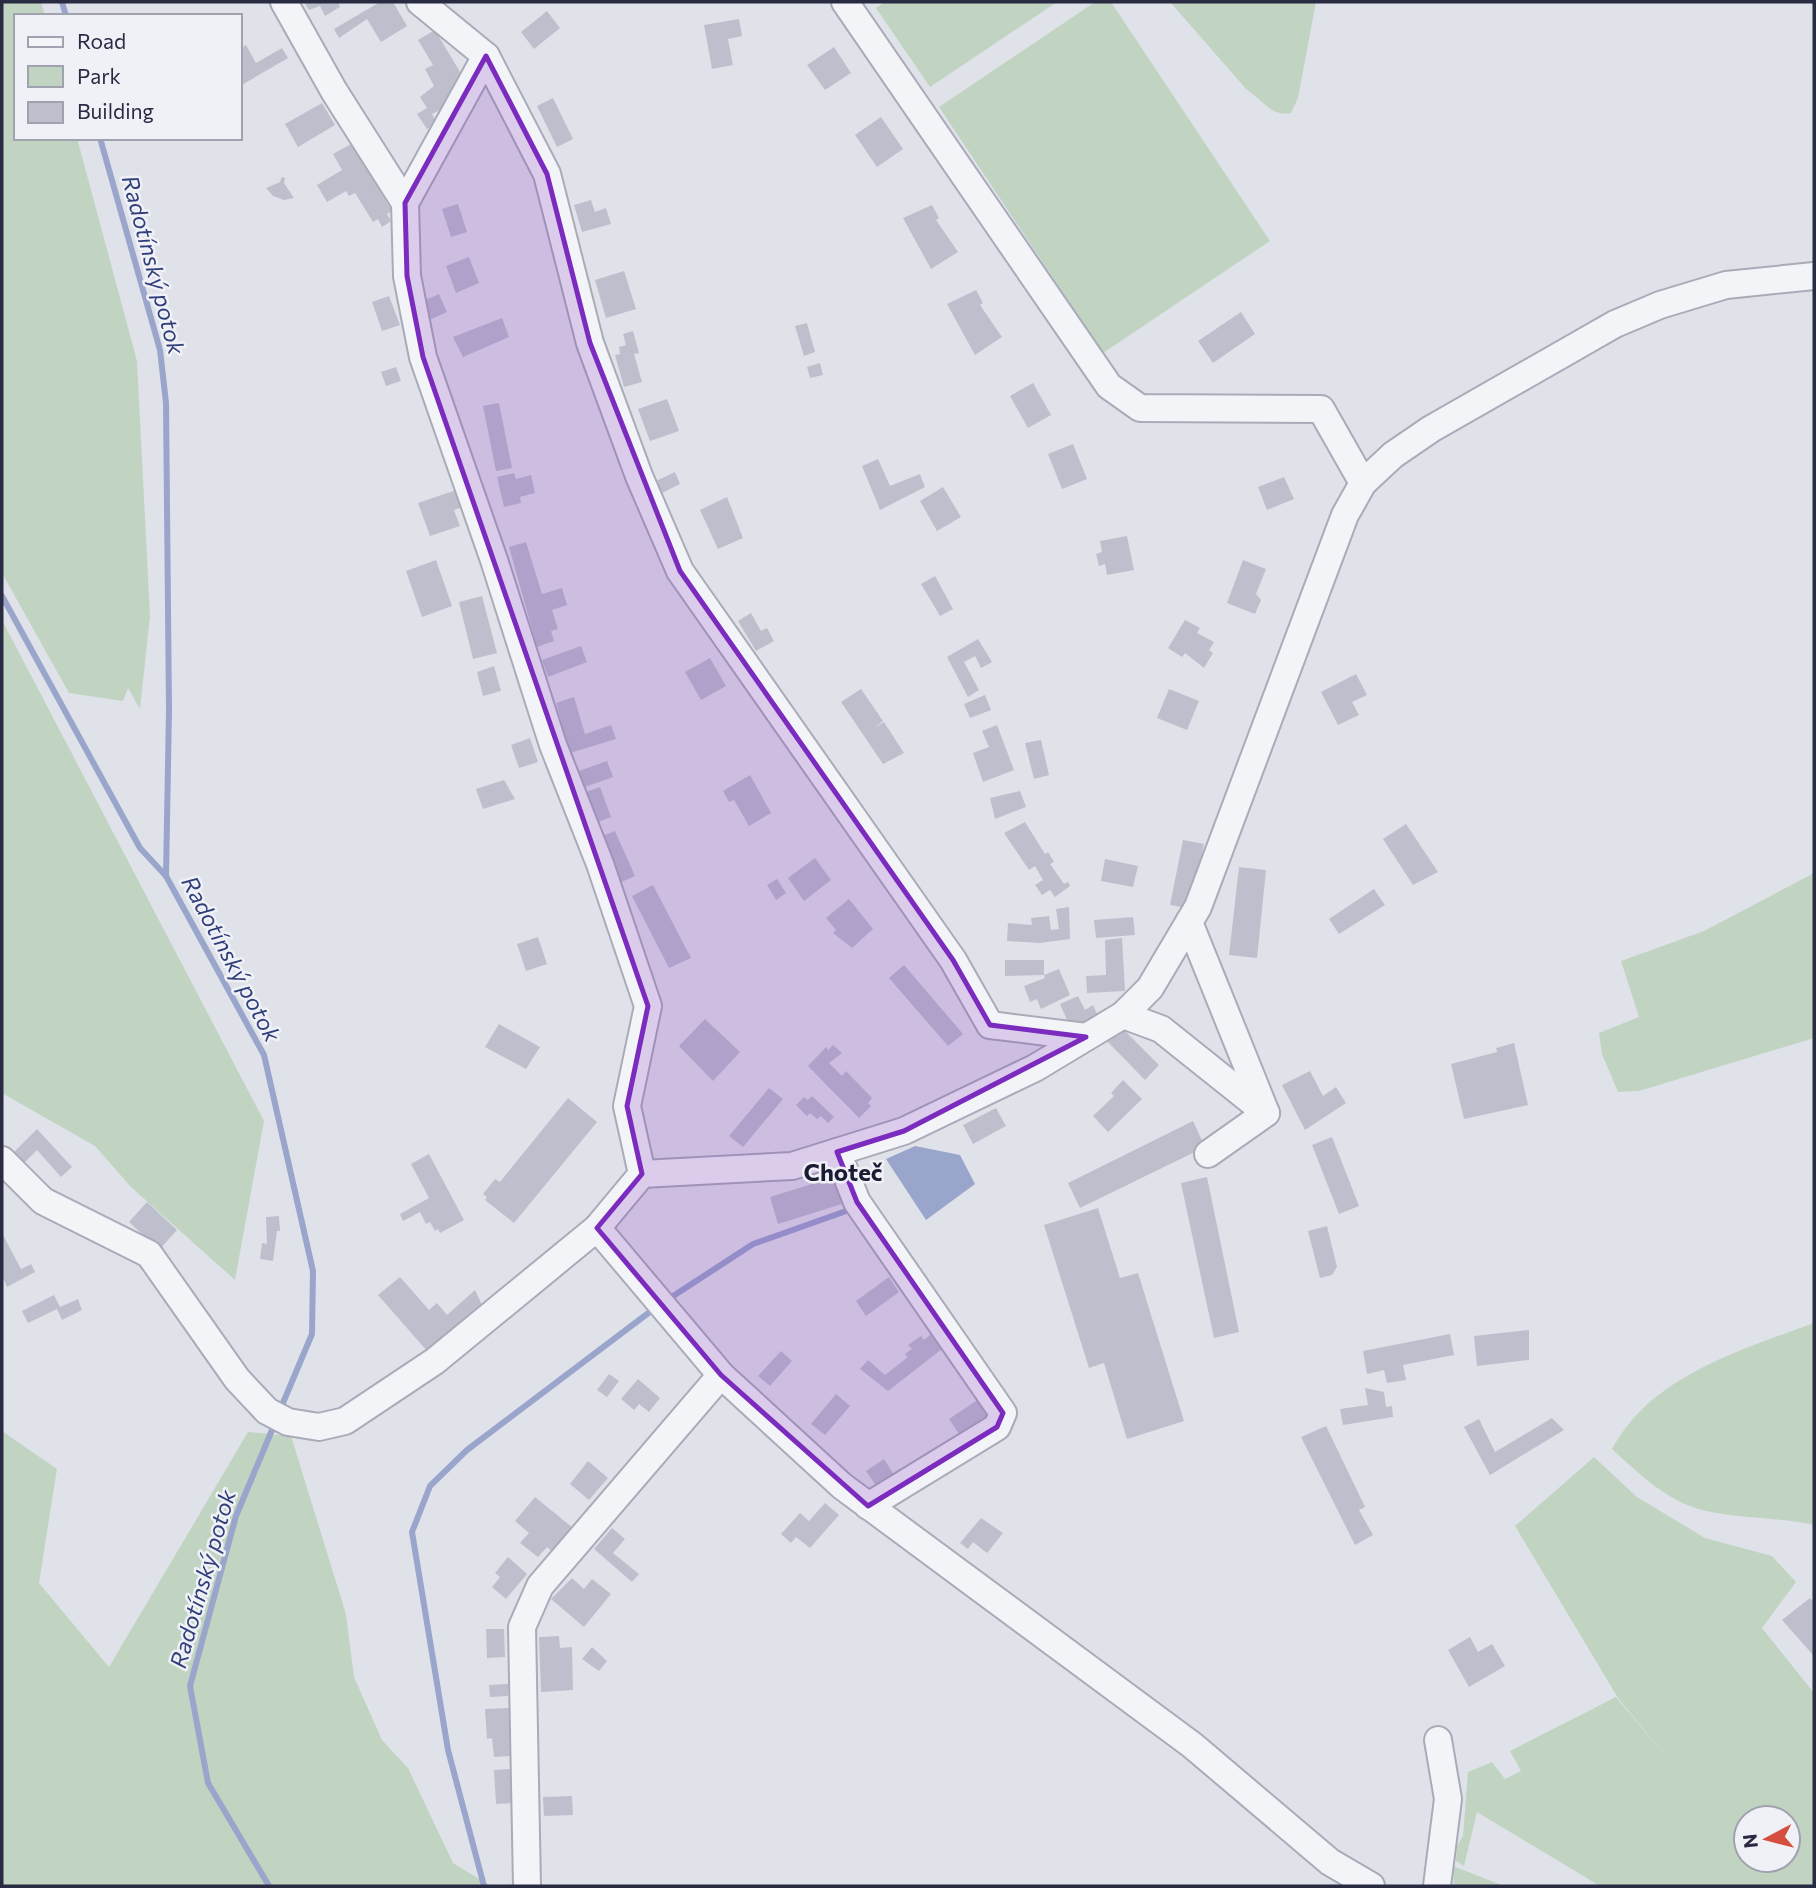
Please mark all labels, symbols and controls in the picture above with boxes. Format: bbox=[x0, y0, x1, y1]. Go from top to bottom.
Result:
legend bbox=[14, 14, 242, 140]
text: Road bbox=[77, 28, 126, 53]
text: Park bbox=[77, 63, 121, 88]
text: Building bbox=[77, 98, 154, 123]
water label: Radotínský potok bbox=[117, 172, 191, 358]
water label: Radotínský potok bbox=[176, 871, 288, 1047]
district label: Choteč bbox=[804, 1157, 883, 1186]
water label: Radotínský potok bbox=[163, 1486, 241, 1671]
north arrow bbox=[1732, 1804, 1802, 1874]
text: N bbox=[1737, 1833, 1762, 1850]

